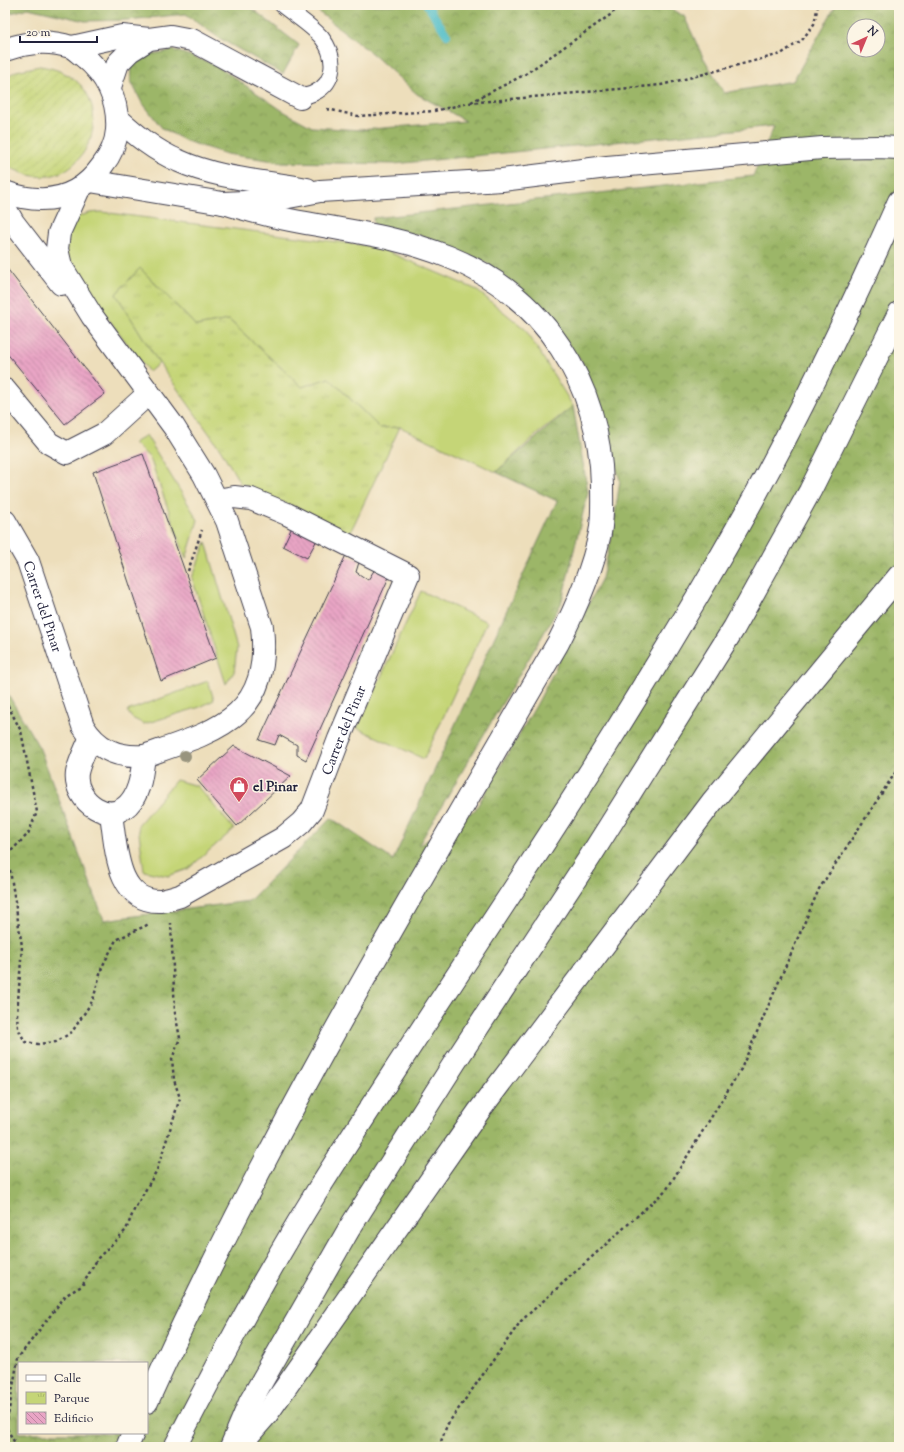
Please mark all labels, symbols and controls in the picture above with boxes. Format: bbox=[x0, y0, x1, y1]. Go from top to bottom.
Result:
scale bar bbox=[20, 18, 97, 44]
north arrow bbox=[846, 18, 886, 58]
text: N bbox=[863, 22, 881, 40]
text: 20 m bbox=[26, 24, 51, 42]
street label: Carrer del Pinar bbox=[17, 559, 66, 656]
street label: Carrer del Pinar bbox=[318, 682, 373, 779]
shop icon: el Pinar bbox=[228, 775, 250, 803]
place label: el Pinar bbox=[253, 778, 299, 798]
legend bbox=[18, 1362, 148, 1434]
text: Calle bbox=[54, 1370, 82, 1388]
text: Parque bbox=[54, 1390, 90, 1408]
text: Edificio bbox=[54, 1410, 94, 1428]

